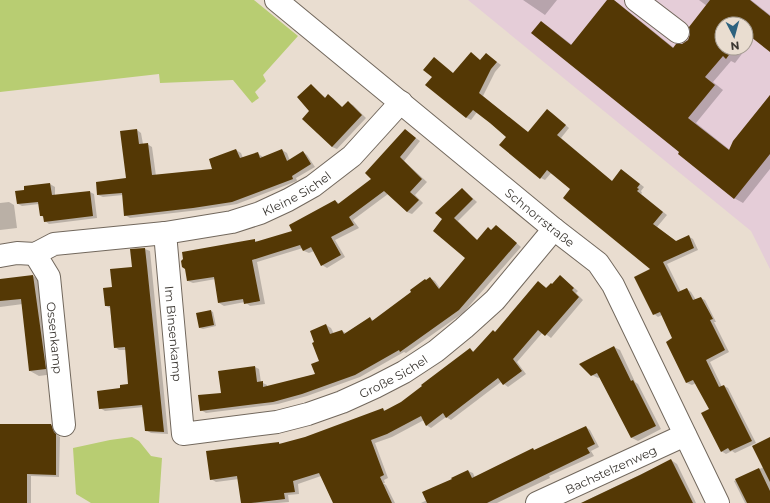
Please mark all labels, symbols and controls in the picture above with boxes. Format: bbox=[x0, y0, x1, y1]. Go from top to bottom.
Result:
north arrow bbox=[714, 16, 754, 56]
text: N bbox=[730, 39, 740, 53]
street label: Kleine Sichel bbox=[260, 168, 334, 219]
street label: Schnorrstraße bbox=[502, 185, 578, 250]
street label: Im Binsenkamp bbox=[162, 285, 186, 382]
street label: Ossenkamp bbox=[44, 301, 66, 374]
street label: Große Sichel bbox=[357, 351, 430, 401]
street label: Bachstelzenweg bbox=[562, 442, 659, 497]

